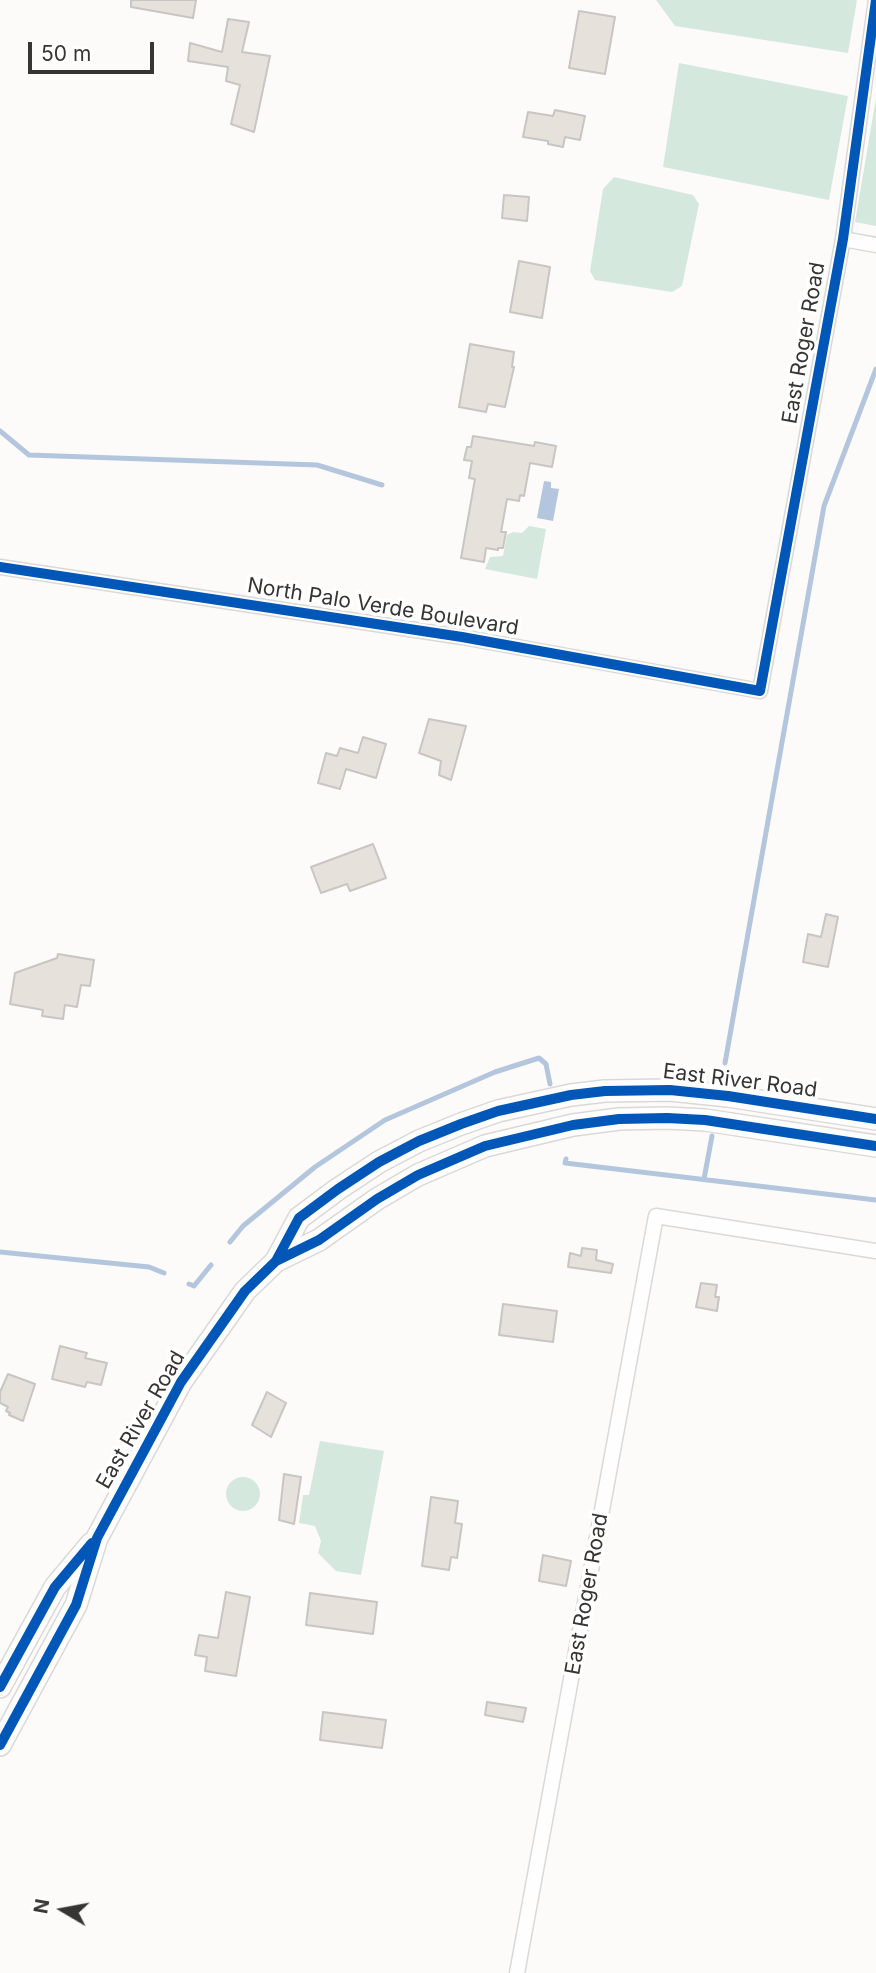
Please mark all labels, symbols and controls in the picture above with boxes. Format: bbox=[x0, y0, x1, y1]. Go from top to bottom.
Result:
scale bar bbox=[32, 28, 158, 72]
text: 50 m bbox=[41, 41, 91, 66]
street label: East Roger Road bbox=[777, 260, 831, 426]
street label: North Palo Verde Boulevard bbox=[246, 573, 520, 641]
street label: East River Road bbox=[662, 1059, 818, 1103]
street label: East River Road bbox=[91, 1347, 191, 1493]
street label: East Roger Road bbox=[560, 1511, 614, 1677]
north arrow bbox=[28, 1875, 98, 1945]
text: N bbox=[29, 1897, 54, 1915]

